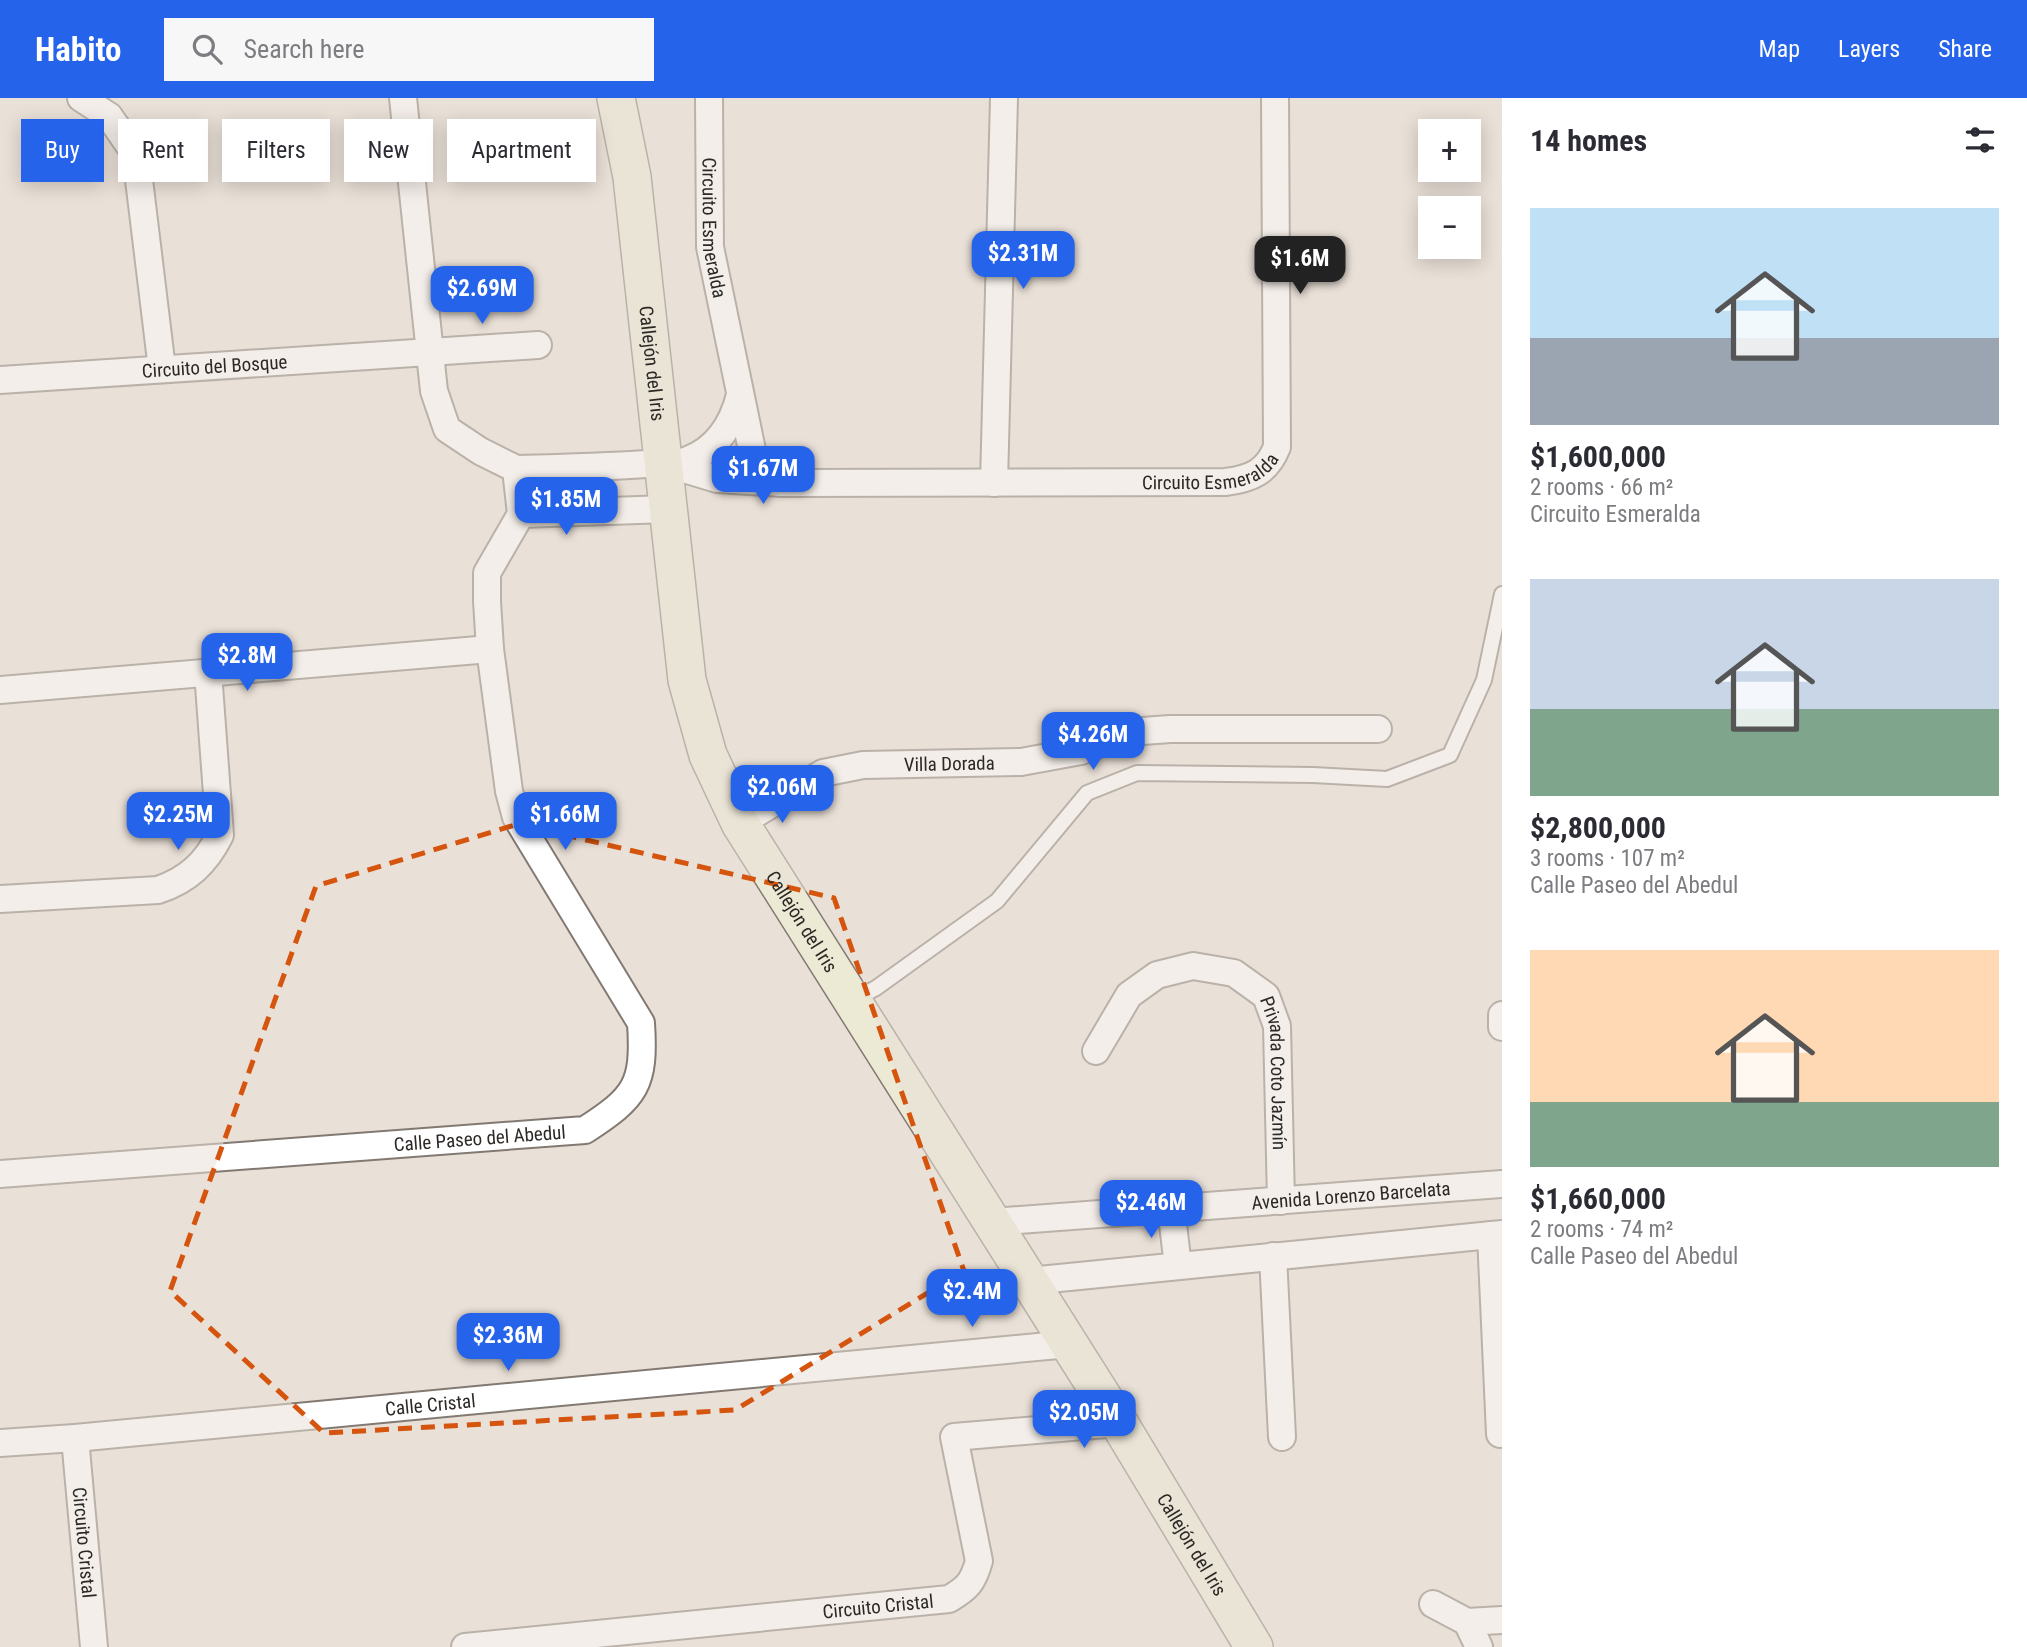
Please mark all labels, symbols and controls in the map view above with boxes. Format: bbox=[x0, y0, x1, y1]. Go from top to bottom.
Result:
search box bbox=[164, 18, 654, 81]
text: Habito bbox=[35, 30, 122, 69]
icon: search bbox=[188, 30, 226, 68]
text: Search here bbox=[244, 34, 364, 64]
text: Map bbox=[1759, 35, 1800, 63]
text: Layers bbox=[1838, 35, 1900, 63]
text: Share bbox=[1938, 35, 1992, 63]
chip: Buy bbox=[21, 119, 104, 182]
chip: Rent bbox=[118, 119, 208, 182]
chip: Filters bbox=[222, 119, 330, 182]
chip: New bbox=[344, 119, 433, 182]
chip: Apartment bbox=[447, 119, 596, 182]
map controls bbox=[1418, 119, 1481, 259]
button: + bbox=[1418, 119, 1481, 182]
icon: filters bbox=[1961, 121, 1999, 159]
text: 14 homes bbox=[1530, 123, 1647, 158]
street label: Circuito Esmeralda bbox=[698, 157, 732, 300]
button: − bbox=[1418, 196, 1481, 259]
pin: $2.31M bbox=[966, 232, 1080, 291]
pin: $1.6M bbox=[1251, 236, 1349, 296]
text: $2.31M bbox=[988, 240, 1058, 267]
text: $1.6M bbox=[1271, 245, 1330, 272]
icon: home bbox=[1702, 253, 1828, 379]
pin: $2.69M bbox=[425, 266, 539, 326]
text: $2.69M bbox=[447, 275, 517, 302]
street label: Callejón del Iris bbox=[635, 305, 670, 422]
street label: Circuito del Bosque bbox=[141, 350, 288, 382]
text: $1,600,000 bbox=[1530, 439, 1666, 474]
pin: $1.67M bbox=[706, 446, 820, 506]
street label: Circuito Esmeralda bbox=[1142, 449, 1283, 494]
text: $1.67M bbox=[728, 455, 798, 482]
text: 2 rooms · 66 m² bbox=[1530, 474, 1673, 501]
pin: $1.85M bbox=[509, 478, 623, 537]
text: $1.85M bbox=[531, 486, 601, 513]
text: Circuito Esmeralda bbox=[1530, 501, 1701, 528]
icon: home bbox=[1702, 624, 1828, 750]
pin: $2.8M bbox=[198, 634, 296, 693]
text: $2.8M bbox=[218, 642, 277, 669]
pin: $4.26M bbox=[1036, 712, 1150, 772]
text: $4.26M bbox=[1058, 721, 1128, 748]
street label: Villa Dorada bbox=[904, 751, 995, 776]
pin: $2.06M bbox=[725, 766, 839, 825]
text: $2.06M bbox=[747, 774, 817, 801]
pin: $2.25M bbox=[121, 792, 235, 852]
pin: $1.66M bbox=[508, 792, 622, 852]
text: $2.25M bbox=[143, 801, 213, 828]
text: $1.66M bbox=[530, 801, 600, 828]
text: $2,800,000 bbox=[1530, 810, 1666, 845]
text: 3 rooms · 107 m² bbox=[1530, 845, 1685, 872]
street label: Callejón del Iris bbox=[762, 866, 843, 976]
text: Calle Paseo del Abedul bbox=[1530, 872, 1738, 899]
street label: Privada Coto Jazmín bbox=[1256, 993, 1291, 1150]
icon: home bbox=[1702, 995, 1828, 1121]
street label: Calle Paseo del Abedul bbox=[393, 1120, 566, 1156]
street label: Avenida Lorenzo Barcelata bbox=[1251, 1176, 1451, 1214]
pin: $2.46M bbox=[1094, 1180, 1208, 1240]
text: $1,660,000 bbox=[1530, 1181, 1666, 1216]
text: $2.46M bbox=[1116, 1189, 1186, 1216]
text: 2 rooms · 74 m² bbox=[1530, 1216, 1673, 1243]
text: Calle Paseo del Abedul bbox=[1530, 1243, 1738, 1270]
pin: $2.4M bbox=[923, 1270, 1021, 1329]
text: $2.4M bbox=[943, 1278, 1002, 1305]
pin: $2.36M bbox=[451, 1314, 565, 1373]
text: $2.36M bbox=[473, 1322, 543, 1349]
street label: Calle Cristal bbox=[384, 1389, 476, 1420]
pin: $2.05M bbox=[1027, 1390, 1141, 1450]
text: $2.05M bbox=[1049, 1399, 1119, 1426]
street label: Circuito Cristal bbox=[68, 1486, 101, 1599]
street label: Callejón del Iris bbox=[1152, 1489, 1232, 1600]
street label: Circuito Cristal bbox=[822, 1589, 934, 1623]

